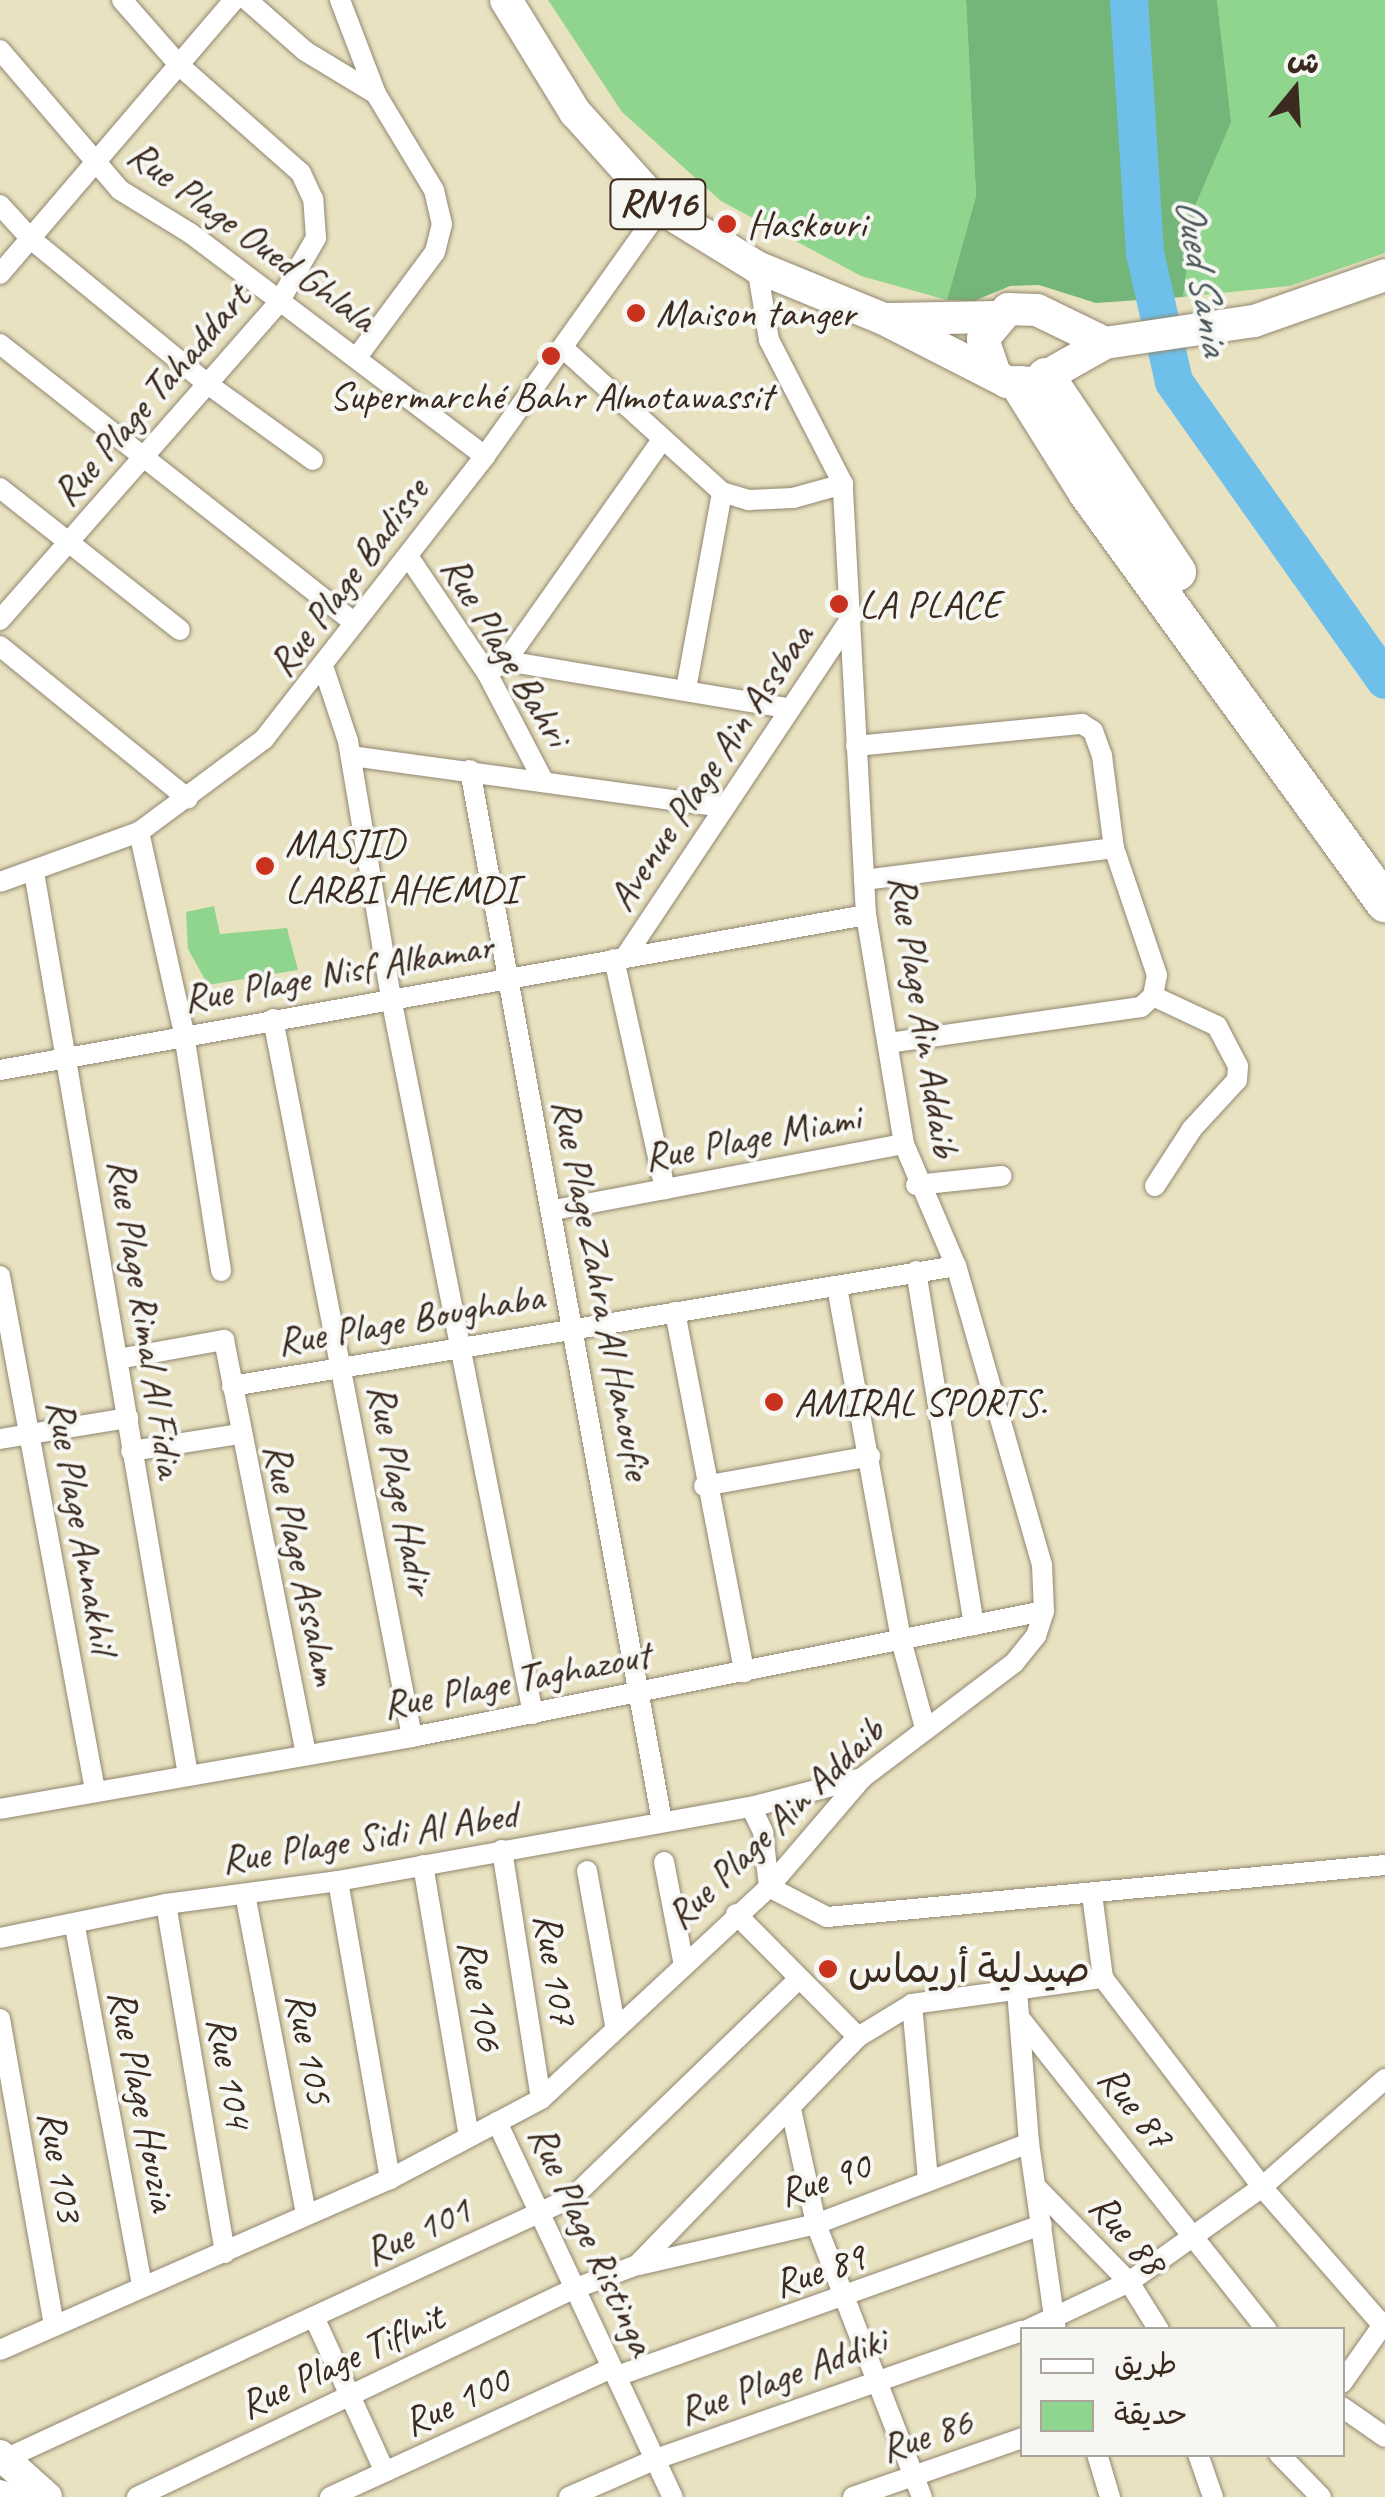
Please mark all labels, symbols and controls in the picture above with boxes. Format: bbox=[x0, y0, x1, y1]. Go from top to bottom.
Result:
north arrow bbox=[1245, 40, 1345, 140]
text: ش bbox=[1284, 40, 1324, 82]
street label: Rue Plage Oued Ghlala bbox=[118, 129, 386, 343]
road number: RN16 bbox=[608, 171, 708, 237]
water label: Oued Sania bbox=[1163, 193, 1241, 359]
place label: Haskouri bbox=[747, 200, 866, 248]
marker: Haskouri bbox=[716, 213, 738, 235]
street label: Rue Plage Tahaddart bbox=[41, 274, 261, 516]
place label: Maison tanger bbox=[656, 289, 856, 337]
marker: Maison tanger bbox=[625, 302, 647, 324]
marker: Supermarché Bahr Almotawassit bbox=[540, 345, 562, 367]
place label: Supermarché Bahr Almotawassit bbox=[329, 372, 773, 420]
street label: Rue Plage Badisse bbox=[257, 467, 439, 687]
street label: Rue Plage Bahri bbox=[430, 546, 582, 756]
place label: LA PLACE bbox=[859, 580, 1001, 628]
marker: LA PLACE bbox=[828, 593, 850, 615]
street label: Avenue Plage Ain Assbaa bbox=[596, 615, 824, 919]
place label: MASJID LARBI AHEMDI bbox=[285, 819, 519, 913]
marker: MASJID LARBI AHEMDI bbox=[254, 855, 276, 877]
street label: Rue Plage Ain Addaib bbox=[878, 871, 970, 1161]
street label: Rue Plage Nisf Alkamar bbox=[178, 921, 498, 1023]
street label: Rue Plage Miami bbox=[639, 1092, 865, 1182]
street label: Rue Plage Zahra Al Hanoufie bbox=[541, 1094, 663, 1484]
street label: Rue Plage Rimal Al Fidia bbox=[97, 1154, 195, 1482]
street label: Rue Plage Boughaba bbox=[272, 1272, 548, 1366]
place label: AMIRAL SPORTS. bbox=[794, 1378, 1047, 1426]
street label: Rue Plage Hadir bbox=[357, 1379, 445, 1599]
marker: AMIRAL SPORTS. bbox=[763, 1391, 785, 1413]
street label: Rue Plage Annakhil bbox=[36, 1395, 128, 1657]
street label: Rue Plage Assalam bbox=[253, 1438, 351, 1690]
street label: Rue Plage Taghazout bbox=[377, 1630, 655, 1730]
street label: Rue Plage Ain Addaib bbox=[655, 1706, 895, 1940]
street label: Rue Plage Sidi Al Abed bbox=[217, 1790, 521, 1884]
street label: Rue 107 bbox=[524, 1910, 588, 2028]
street label: Rue 106 bbox=[448, 1936, 514, 2054]
place label: صيدلية أريماس bbox=[848, 1945, 1090, 1993]
marker: صيدلية أريماس bbox=[817, 1958, 839, 1980]
street label: Rue Plage Houzia bbox=[98, 1984, 188, 2216]
street label: Rue 105 bbox=[276, 1989, 344, 2107]
street label: Rue 104 bbox=[197, 2013, 263, 2131]
street label: Rue 87 bbox=[1088, 2055, 1184, 2159]
street label: Rue 103 bbox=[28, 2107, 94, 2225]
street label: Rue Plage Ristinga bbox=[517, 2117, 667, 2363]
street label: Rue 90 bbox=[772, 2141, 876, 2217]
street label: Rue 88 bbox=[1079, 2183, 1177, 2285]
street label: Rue 101 bbox=[356, 2186, 478, 2276]
street label: Rue 89 bbox=[767, 2232, 871, 2308]
street label: Rue Plage Tiflnit bbox=[231, 2293, 451, 2429]
street label: Rue Plage Addiki bbox=[671, 2316, 893, 2436]
legend bbox=[1020, 2327, 1345, 2457]
text: طريق bbox=[1114, 2345, 1177, 2383]
street label: Rue 100 bbox=[395, 2356, 517, 2446]
text: حديقة bbox=[1114, 2395, 1188, 2433]
street label: Rue 86 bbox=[874, 2397, 978, 2473]

